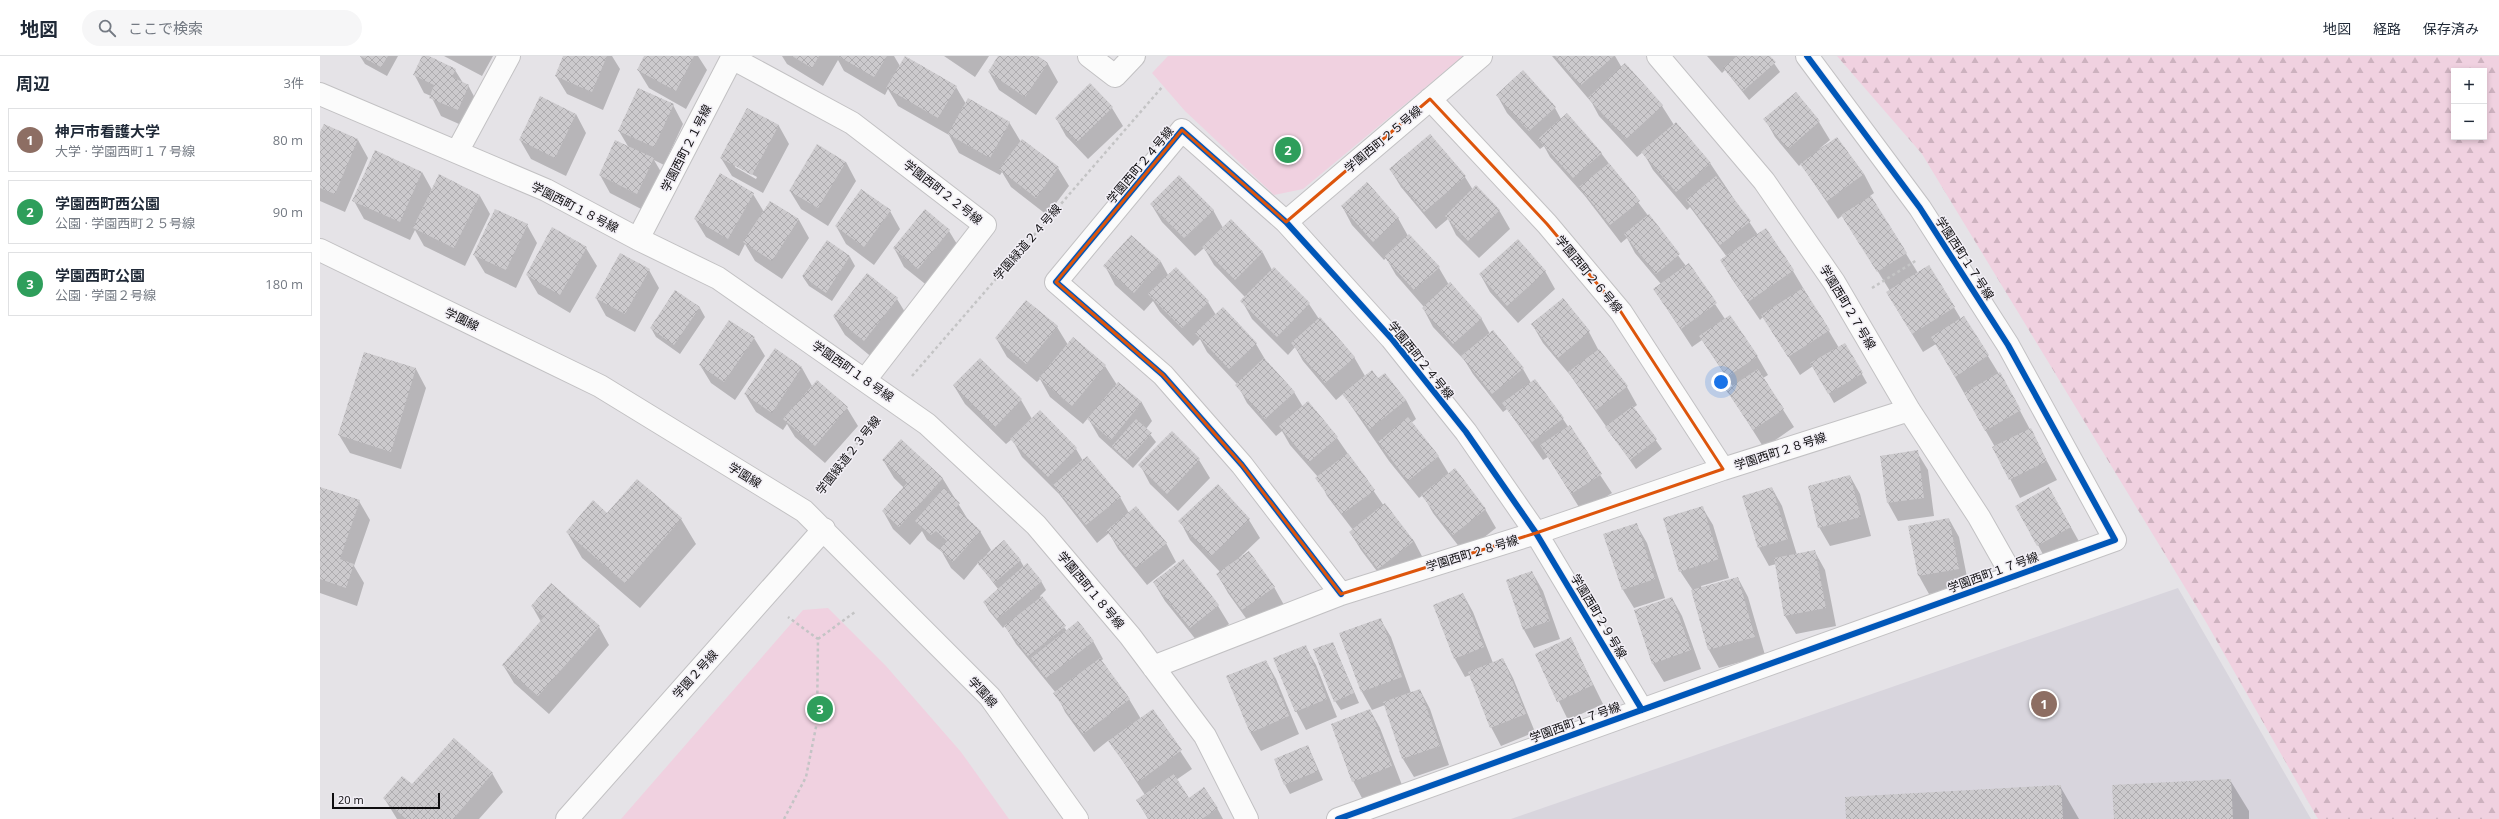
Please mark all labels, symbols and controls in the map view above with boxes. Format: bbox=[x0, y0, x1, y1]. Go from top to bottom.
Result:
search box bbox=[82, 10, 362, 46]
text: 地図 bbox=[20, 16, 58, 42]
icon: search bbox=[96, 17, 118, 39]
text: ここで検索 bbox=[128, 18, 203, 38]
text: 地図 bbox=[2323, 19, 2351, 38]
text: 経路 bbox=[2373, 19, 2401, 38]
text: 保存済み bbox=[2423, 19, 2479, 38]
map controls bbox=[2451, 68, 2487, 140]
button: + bbox=[2451, 68, 2487, 104]
text: 周辺 bbox=[16, 72, 50, 95]
text: 3件 bbox=[284, 74, 304, 92]
street label: 学園西町２１号線 bbox=[657, 101, 715, 195]
street label: 学園西町２５号線 bbox=[1341, 102, 1425, 176]
button: − bbox=[2451, 104, 2487, 140]
text: 神戸市看護大学 bbox=[55, 121, 160, 141]
street label: 学園西町２４号線 bbox=[1103, 123, 1177, 207]
text: 1 bbox=[26, 131, 34, 149]
text: 80 m bbox=[273, 131, 303, 149]
pin: 2 bbox=[1275, 135, 1301, 165]
text: 大学 · 学園西町１７号線 bbox=[55, 142, 195, 160]
street label: 学園西町２２号線 bbox=[900, 156, 986, 228]
street label: 学園西町１８号線 bbox=[528, 178, 622, 236]
text: 学園西町西公園 bbox=[55, 193, 160, 213]
street label: 学園緑道２４号線 bbox=[989, 200, 1065, 284]
text: 2 bbox=[26, 203, 34, 221]
text: 90 m bbox=[273, 203, 303, 221]
street label: 学園西町１７号線 bbox=[1932, 213, 1998, 303]
text: 公園 · 学園西町２５号線 bbox=[55, 214, 195, 232]
street label: 学園西町２６号線 bbox=[1552, 232, 1626, 316]
street label: 学園西町２７号線 bbox=[1816, 261, 1880, 353]
text: 学園西町公園 bbox=[55, 265, 145, 285]
text: 3 bbox=[26, 275, 34, 293]
text: 180 m bbox=[265, 275, 303, 293]
text: 公園 · 学園２号線 bbox=[55, 286, 156, 304]
street label: 学園線 bbox=[442, 303, 482, 335]
street label: 学園西町２４号線 bbox=[1384, 317, 1458, 403]
street label: 学園西町１８号線 bbox=[809, 337, 897, 405]
your location bbox=[1711, 372, 1731, 392]
street label: 学園緑道２３号線 bbox=[812, 412, 884, 498]
street label: 学園西町２８号線 bbox=[1732, 428, 1828, 474]
street label: 学園線 bbox=[725, 458, 765, 492]
street label: 学園西町２８号線 bbox=[1424, 531, 1520, 575]
street label: 学園西町１８号線 bbox=[1054, 548, 1128, 632]
street label: 学園西町１７号線 bbox=[1945, 548, 2041, 596]
street label: 学園西町２９号線 bbox=[1567, 570, 1631, 662]
street label: 学園２号線 bbox=[669, 646, 721, 702]
street label: 学園線 bbox=[965, 673, 1001, 711]
pin: 1 bbox=[2031, 689, 2057, 719]
pin: 3 bbox=[807, 694, 833, 724]
street label: 学園西町１７号線 bbox=[1527, 698, 1623, 746]
scale bar bbox=[332, 791, 440, 810]
text: 20 m bbox=[338, 792, 364, 807]

